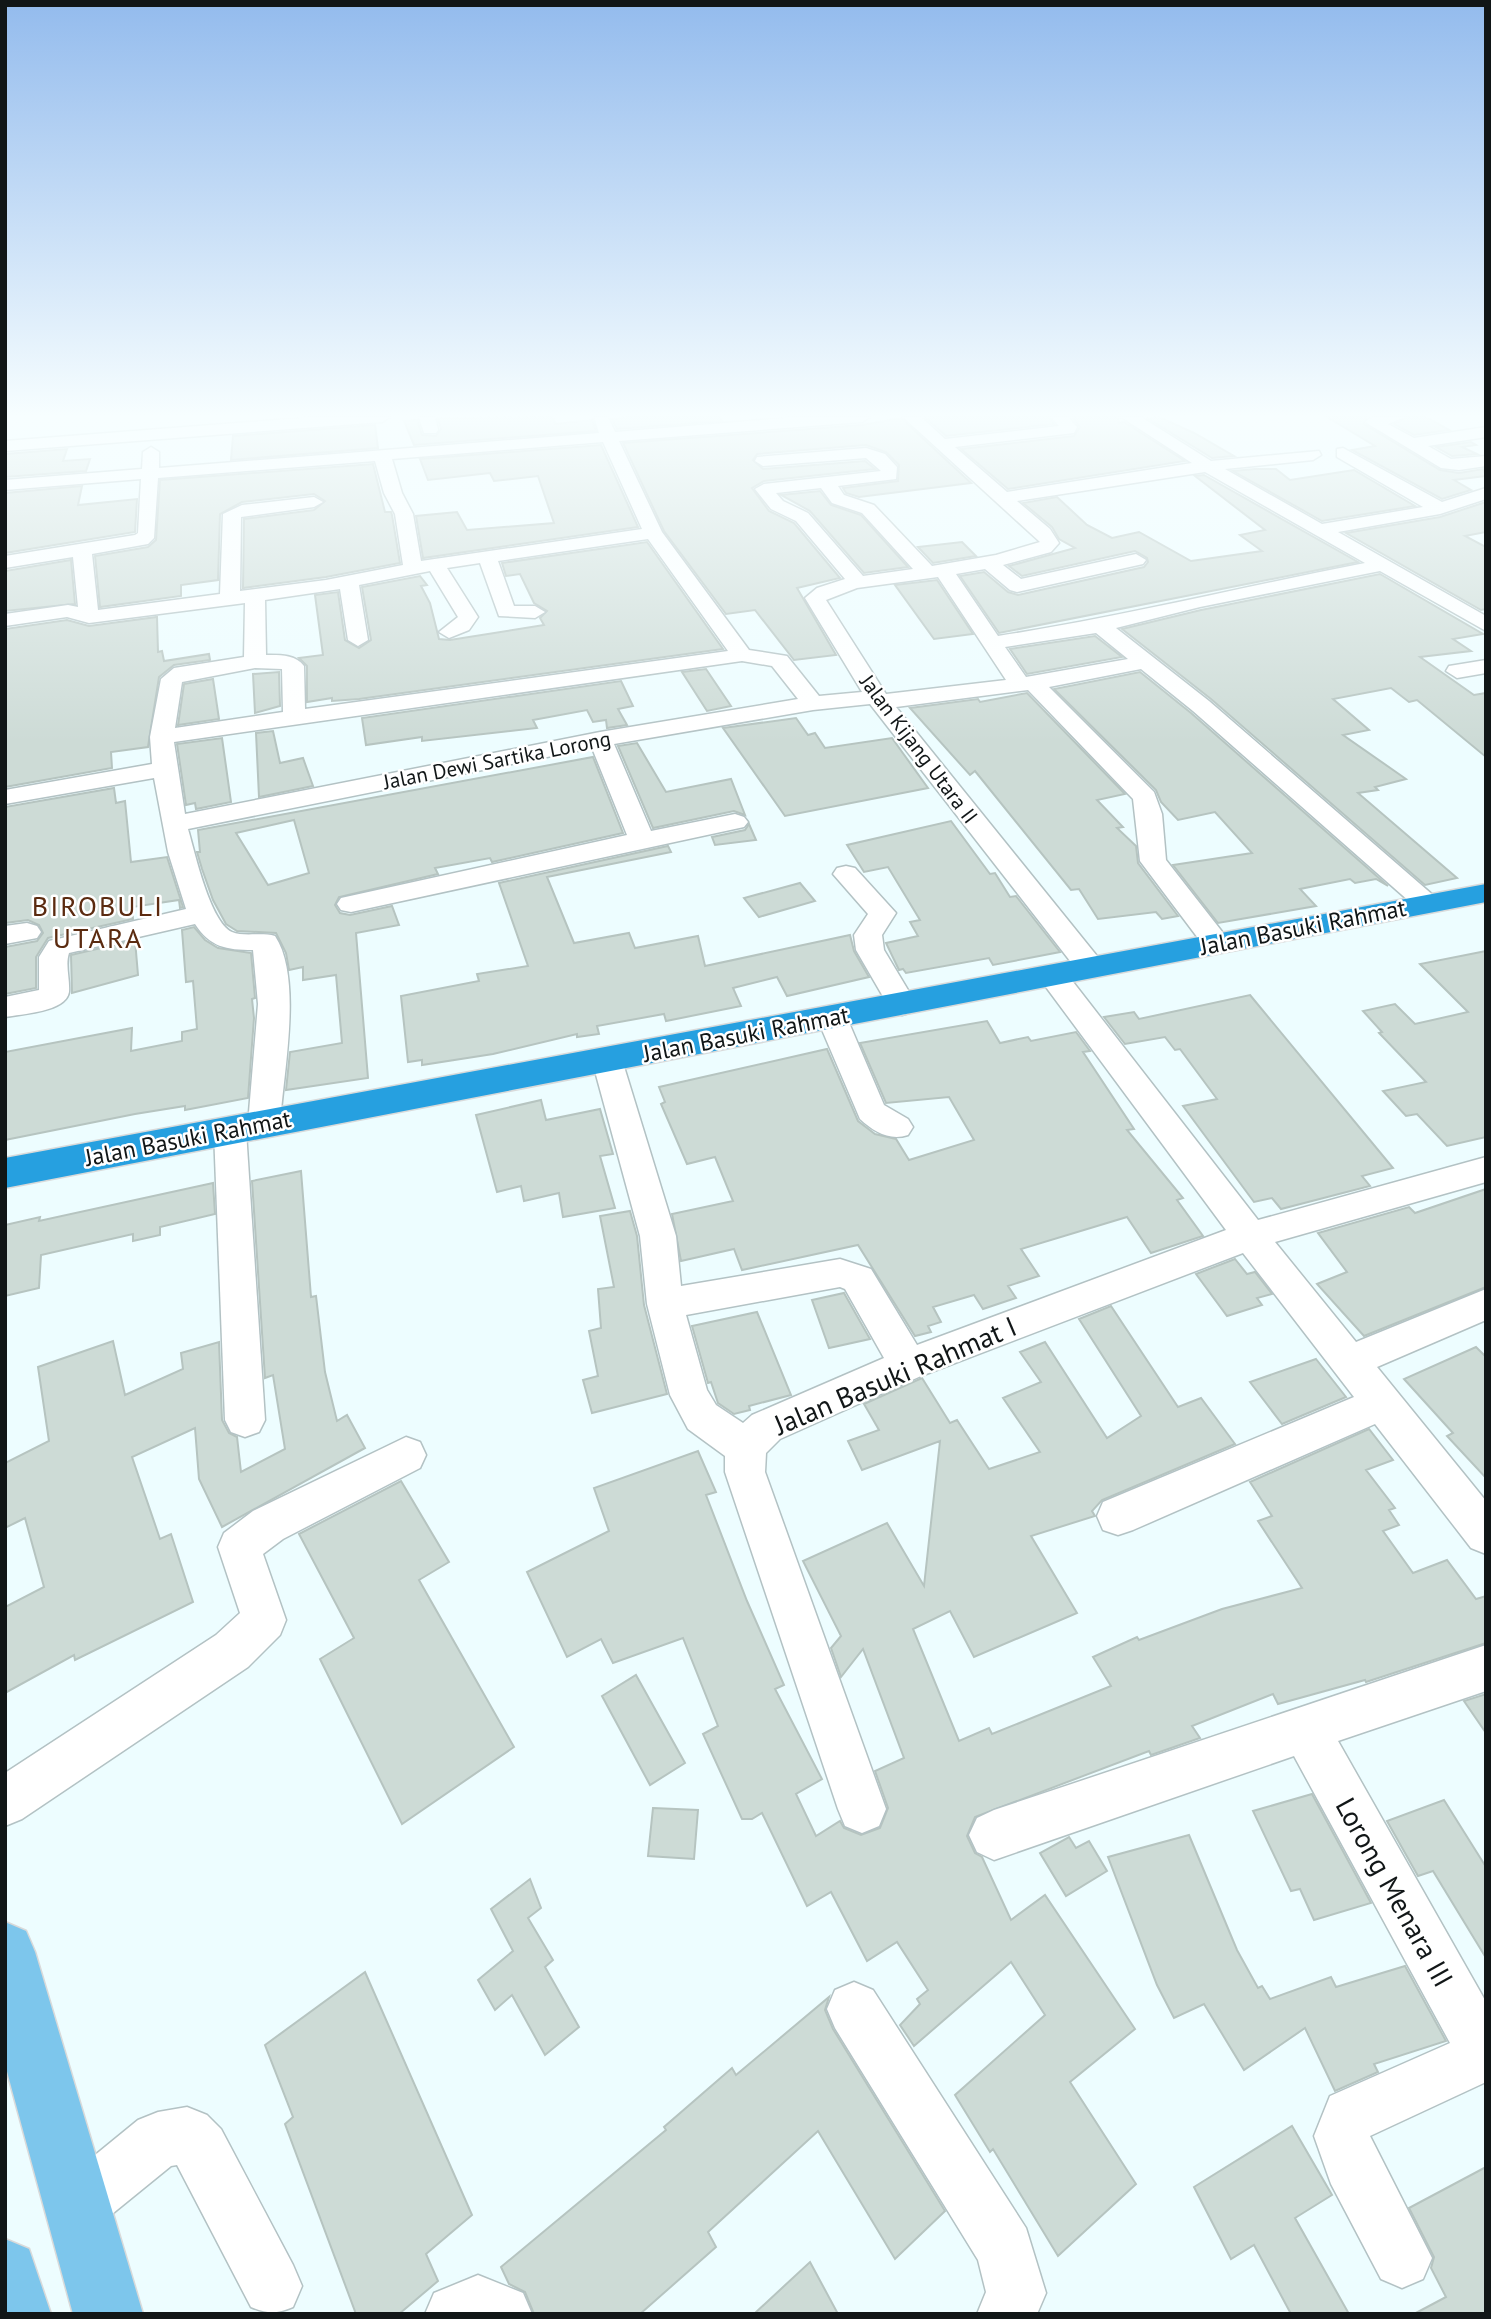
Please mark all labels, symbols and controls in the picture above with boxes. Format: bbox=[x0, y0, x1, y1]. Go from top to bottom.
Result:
street label: Jalan Kijang Utara II bbox=[854, 668, 984, 829]
street label: Jalan Dewi Sartika Lorong bbox=[380, 725, 613, 796]
district label: BIROBULI UTARA bbox=[32, 887, 164, 956]
street label: Jalan Basuki Rahmat bbox=[1196, 892, 1409, 962]
street label: Jalan Basuki Rahmat bbox=[639, 999, 852, 1069]
street label: Jalan Basuki Rahmat bbox=[81, 1103, 294, 1173]
street label: Jalan Basuki Rahmat I bbox=[767, 1307, 1022, 1443]
street label: Lorong Menara III bbox=[1328, 1791, 1462, 1993]

